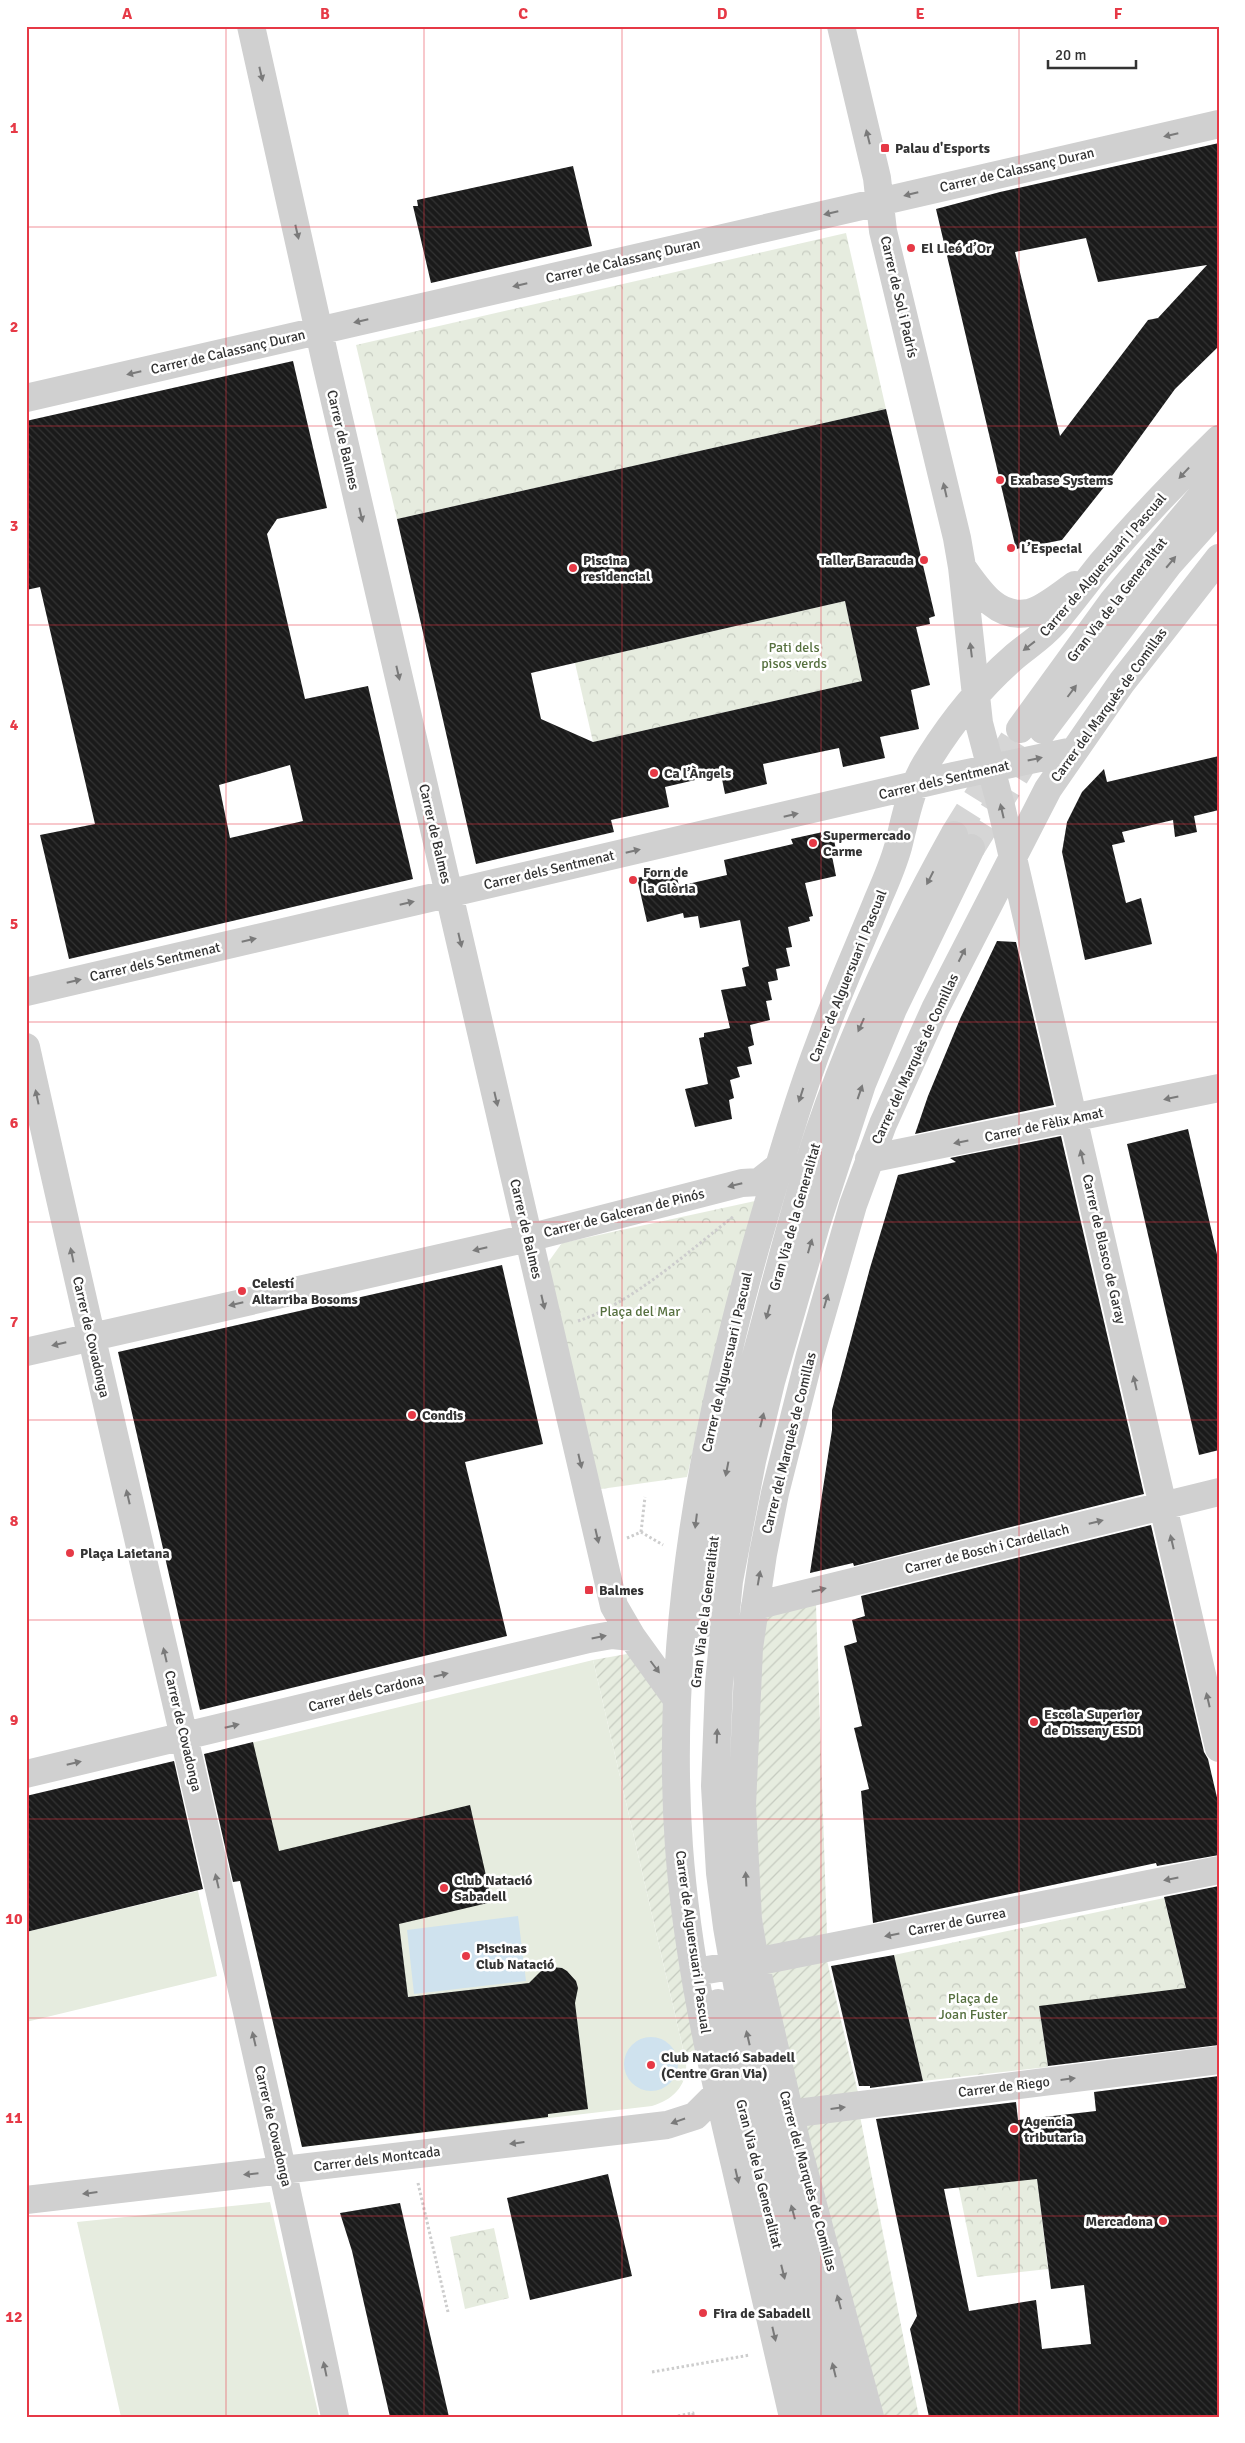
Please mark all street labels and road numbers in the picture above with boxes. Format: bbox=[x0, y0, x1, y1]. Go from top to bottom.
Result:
street label: Carrer de Calassanç Duran bbox=[938, 144, 1096, 196]
street label: Carrer de Sol i Padrís bbox=[877, 234, 921, 360]
street label: Carrer de Calassanç Duran bbox=[544, 235, 702, 287]
street label: Carrer de Calassanç Duran bbox=[149, 326, 307, 378]
street label: Carrer de Balmes bbox=[323, 388, 363, 492]
street label: Carrer de Alguersuari I Pascual bbox=[1036, 490, 1170, 640]
street label: Gran Via de la Generalitat bbox=[1063, 534, 1171, 666]
street label: Carrer del Marquès de Comillas bbox=[1047, 625, 1171, 785]
street label: Carrer dels Sentmenat bbox=[877, 757, 1011, 803]
street label: Carrer de Balmes bbox=[415, 782, 455, 886]
street label: Carrer dels Sentmenat bbox=[482, 847, 616, 893]
street label: Carrer de Alguersuari I Pascual bbox=[806, 887, 890, 1065]
street label: Carrer dels Sentmenat bbox=[88, 939, 222, 985]
street label: Carrer del Marquès de Comillas bbox=[868, 971, 962, 1147]
street label: Carrer de Fèlix Amat bbox=[983, 1104, 1105, 1146]
street label: Gran Via de la Generalitat bbox=[766, 1141, 824, 1293]
street label: Carrer de Blasco de Garay bbox=[1079, 1173, 1130, 1326]
street label: Carrer de Balmes bbox=[506, 1177, 546, 1281]
street label: Carrer de Galceran de Pinós bbox=[542, 1185, 706, 1241]
street label: Carrer de Alguersuari I Pascual bbox=[698, 1270, 756, 1454]
street label: Carrer de Covadonga bbox=[69, 1275, 113, 1399]
street label: Carrer del Marquès de Comillas bbox=[758, 1351, 820, 1535]
street label: Carrer de Bosch i Cardellach bbox=[903, 1520, 1071, 1578]
street label: Gran Via de la Generalitat bbox=[687, 1535, 723, 1689]
street label: Carrer de Covadonga bbox=[161, 1669, 205, 1793]
street label: Carrer dels Cardona bbox=[307, 1670, 425, 1716]
street label: Carrer de Alguersuari I Pascual bbox=[672, 1849, 714, 2035]
street label: Carrer de Gurrea bbox=[907, 1904, 1007, 1940]
street label: Carrer de Covadonga bbox=[251, 2064, 295, 2188]
street label: Carrer de Riego bbox=[957, 2073, 1051, 2101]
street label: Carrer del Marquès de Comillas bbox=[776, 2089, 840, 2273]
street label: Gran Via de la Generalitat bbox=[732, 2098, 786, 2250]
street label: Carrer dels Montcada bbox=[313, 2143, 441, 2175]

